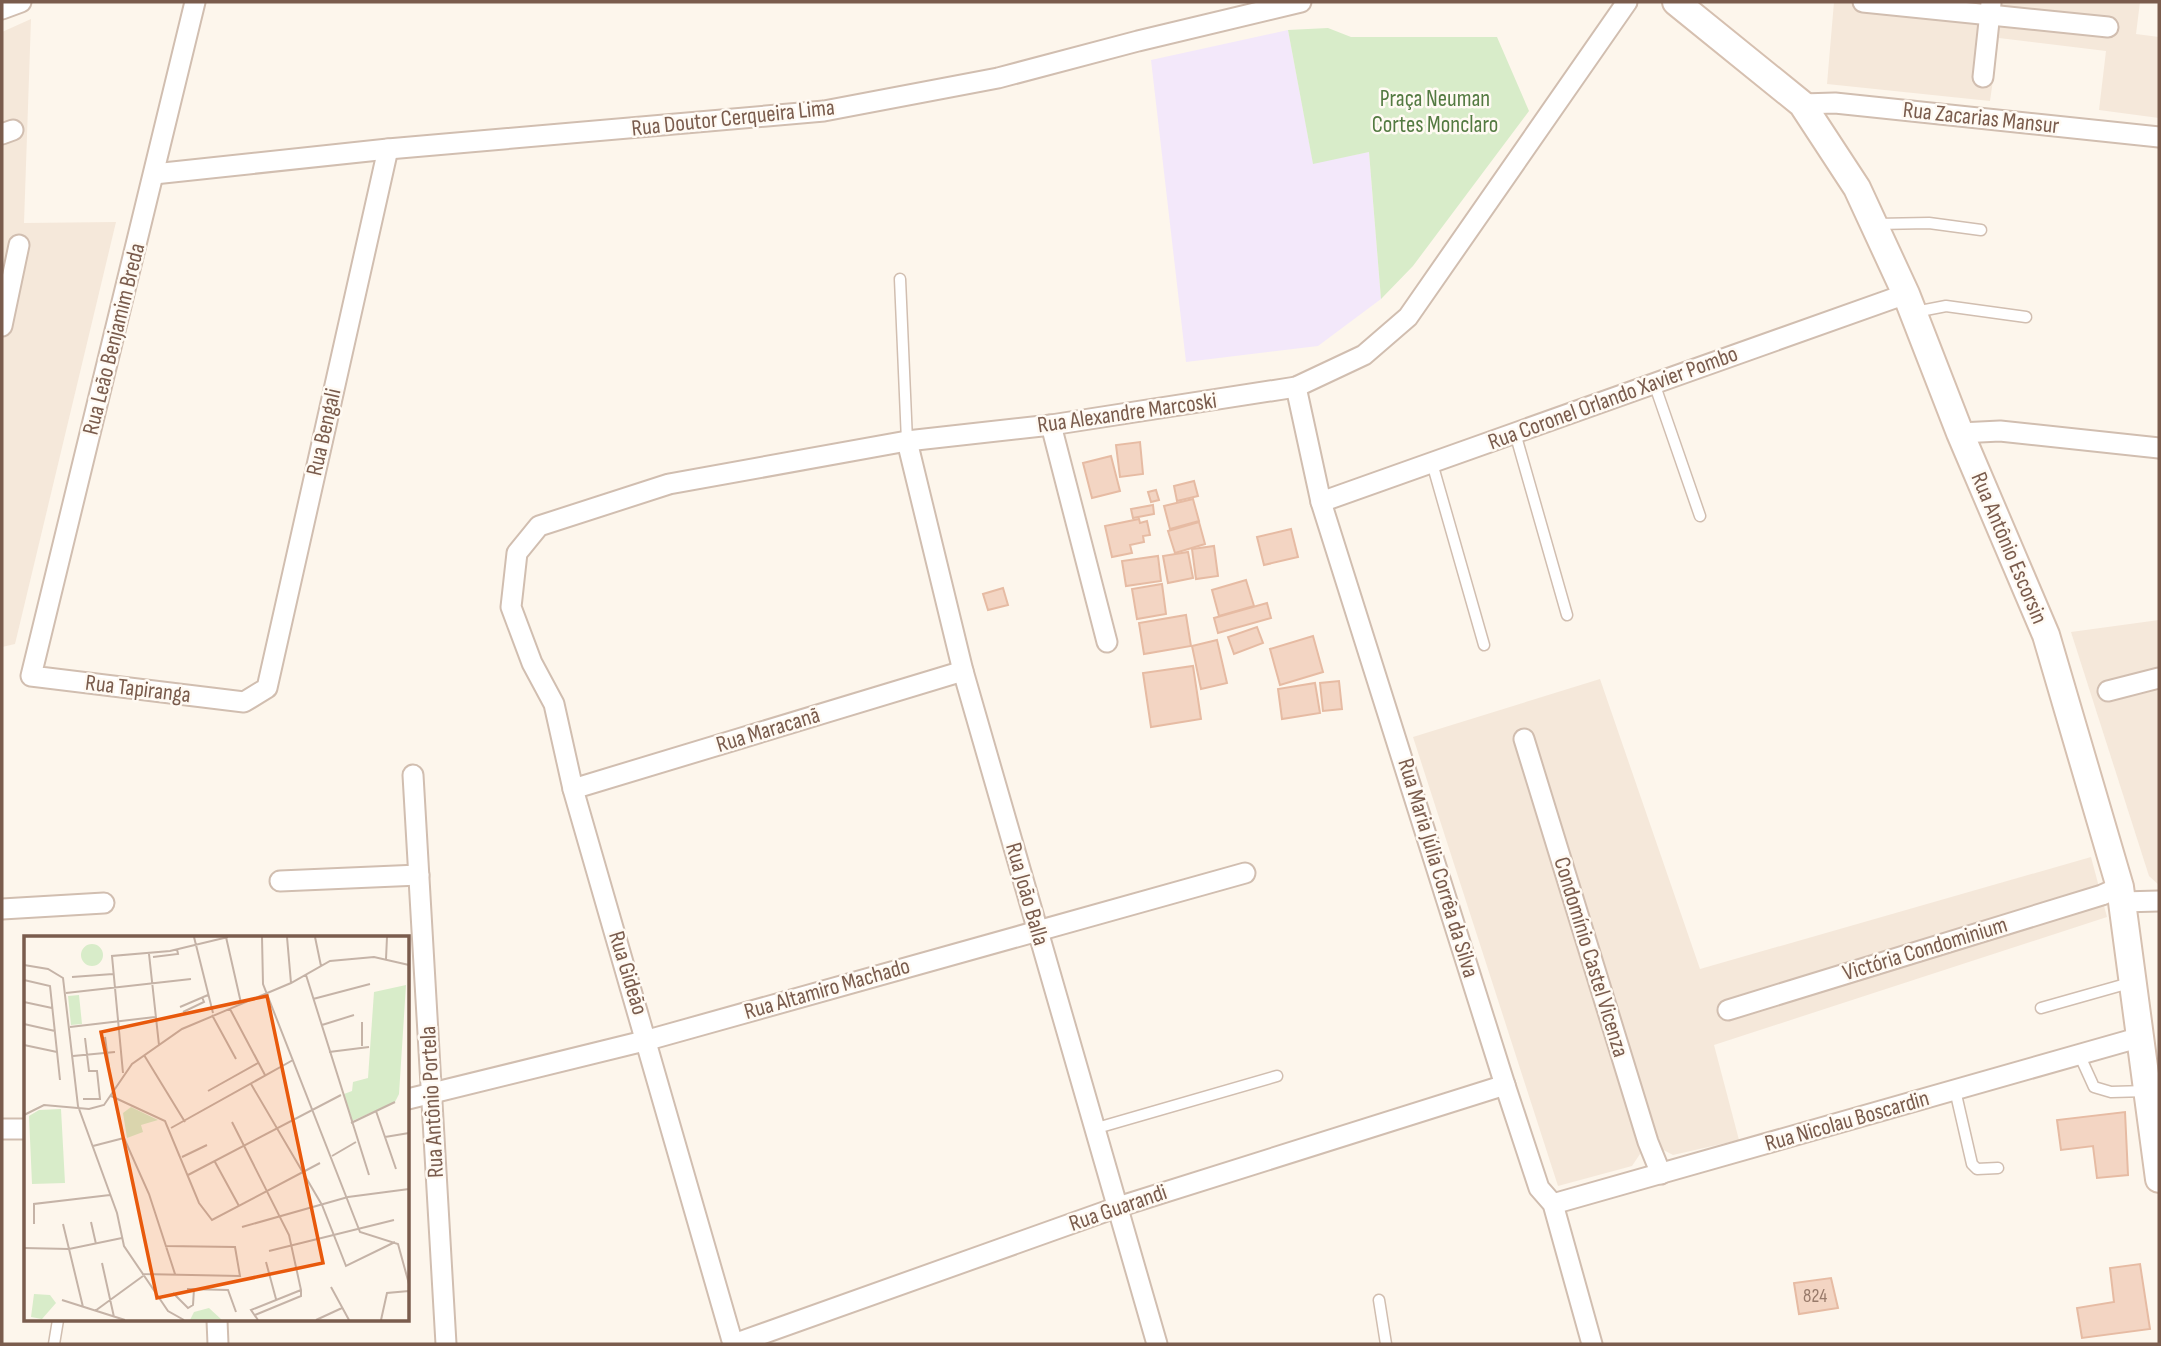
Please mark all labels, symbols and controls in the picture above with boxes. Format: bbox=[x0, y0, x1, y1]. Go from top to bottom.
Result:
park label: Praça Neuman Cortes Monclaro bbox=[1372, 85, 1498, 139]
street label: Rua Doutor Cerqueira Lima bbox=[630, 93, 836, 143]
street label: Rua Zacarias Mansur bbox=[1901, 96, 2061, 140]
street label: Rua Leão Benjamim Breda bbox=[77, 240, 151, 438]
street label: Rua Coronel Orlando Xavier Pombo bbox=[1484, 340, 1742, 456]
street label: Rua Bengali bbox=[300, 386, 348, 478]
street label: Rua Alexandre Marcoski bbox=[1036, 387, 1218, 439]
street label: Rua Antônio Escorsin bbox=[1965, 468, 2053, 628]
street label: Rua Tapiranga bbox=[84, 669, 192, 709]
street label: Rua Maracanã bbox=[713, 701, 823, 759]
street label: Rua Maria Júlia Corrêa da Silva bbox=[1391, 755, 1485, 981]
street label: Rua João Balla bbox=[999, 839, 1055, 949]
street label: Condomínio Castel Vicenza bbox=[1547, 854, 1635, 1060]
street label: Victória Condominium bbox=[1839, 911, 2011, 987]
street label: Rua Gideão bbox=[602, 928, 654, 1018]
inset map bbox=[24, 936, 410, 1322]
street label: Rua Altamiro Machado bbox=[741, 952, 913, 1026]
street label: Rua Antônio Portela bbox=[414, 1025, 450, 1179]
street label: Rua Nicolau Boscardin bbox=[1762, 1084, 1932, 1158]
street label: Rua Guarandi bbox=[1065, 1178, 1171, 1238]
house number: 824 bbox=[1803, 1285, 1827, 1308]

